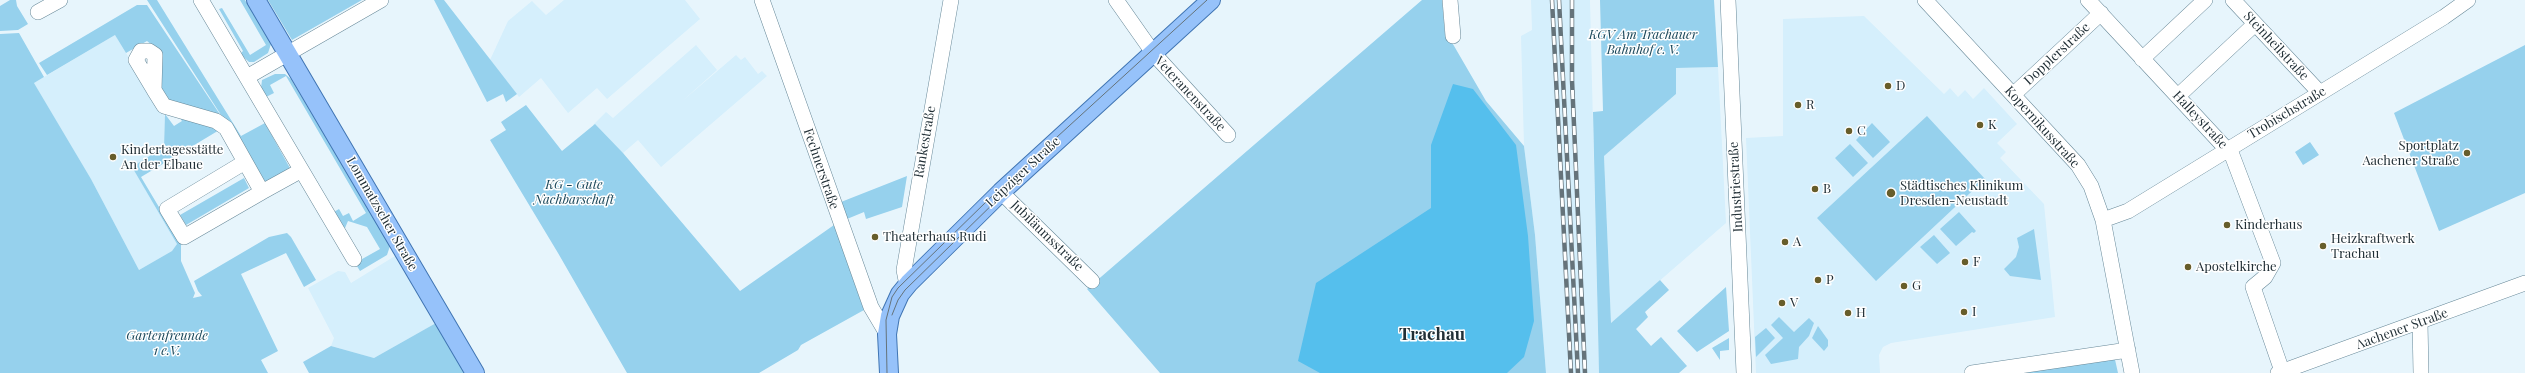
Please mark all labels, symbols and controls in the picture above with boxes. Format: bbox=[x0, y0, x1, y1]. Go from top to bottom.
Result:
street label: Steinheilstraße bbox=[2240, 8, 2312, 84]
street label: Dopplerstraße bbox=[2021, 20, 2093, 88]
park label: KGV Am Trachauer Bahnhof e. V. bbox=[1589, 27, 1697, 58]
street label: Veteranenstraße bbox=[1151, 53, 1229, 135]
place label: D bbox=[1896, 78, 1905, 94]
marker: D bbox=[1883, 81, 1893, 91]
street label: Kopernikusstraße bbox=[2001, 83, 2083, 171]
street label: Trobischstraße bbox=[2245, 84, 2329, 142]
street label: Halleystraße bbox=[2169, 88, 2231, 152]
place label: R bbox=[1806, 97, 1814, 113]
marker: R bbox=[1793, 100, 1803, 110]
street label: Rankestraße bbox=[911, 105, 939, 179]
place label: K bbox=[1988, 117, 1997, 133]
marker: K bbox=[1975, 120, 1985, 130]
place label: C bbox=[1857, 123, 1866, 139]
street label: Fechnerstraße bbox=[800, 126, 842, 212]
marker: C bbox=[1844, 126, 1854, 136]
street label: Leipziger Straße bbox=[983, 134, 1063, 210]
place label: Sportplatz Aachener Straße bbox=[2362, 138, 2459, 169]
street label: Industriestraße bbox=[1726, 141, 1746, 233]
place label: Kindertagesstätte An der Elbaue bbox=[121, 142, 223, 173]
marker: Sportplatz Aachener Straße bbox=[2462, 148, 2472, 158]
marker: Kindertagesstätte An der Elbaue bbox=[108, 152, 118, 162]
street label: Lommatzscher Straße bbox=[343, 154, 421, 274]
park label: KG - Gute Nachbarschaft bbox=[534, 177, 614, 208]
place label: Städtisches Klinikum Dresden-Neustadt bbox=[1900, 178, 2023, 209]
place label: B bbox=[1823, 181, 1831, 197]
marker: B bbox=[1810, 184, 1820, 194]
marker: Städtisches Klinikum Dresden-Neustadt bbox=[1885, 187, 1897, 199]
street label: Jubiläumsstraße bbox=[1008, 198, 1086, 274]
place label: Kinderhaus bbox=[2235, 217, 2302, 233]
marker: Kinderhaus bbox=[2222, 220, 2232, 230]
place label: Theaterhaus Rudi bbox=[883, 229, 986, 245]
place label: Heizkraftwerk Trachau bbox=[2331, 231, 2415, 262]
marker: Theaterhaus Rudi bbox=[870, 232, 880, 242]
place label: A bbox=[1793, 234, 1801, 250]
marker: A bbox=[1780, 237, 1790, 247]
marker: Heizkraftwerk Trachau bbox=[2318, 241, 2328, 251]
place label: F bbox=[1973, 254, 1980, 270]
marker: F bbox=[1960, 257, 1970, 267]
place label: Apostelkirche bbox=[2196, 259, 2277, 275]
marker: Apostelkirche bbox=[2183, 262, 2193, 272]
place label: P bbox=[1826, 272, 1834, 288]
marker: P bbox=[1813, 275, 1823, 285]
place label: G bbox=[1912, 278, 1921, 294]
marker: G bbox=[1899, 281, 1909, 291]
place label: V bbox=[1790, 295, 1798, 311]
marker: V bbox=[1777, 298, 1787, 308]
place label: I bbox=[1972, 304, 1976, 320]
place label: H bbox=[1856, 305, 1866, 321]
street label: Aachener Straße bbox=[2354, 305, 2450, 353]
marker: I bbox=[1959, 307, 1969, 317]
marker: H bbox=[1843, 308, 1853, 318]
district label: Trachau bbox=[1399, 325, 1465, 345]
park label: Gartenfreunde 1 e.V. bbox=[126, 328, 208, 359]

